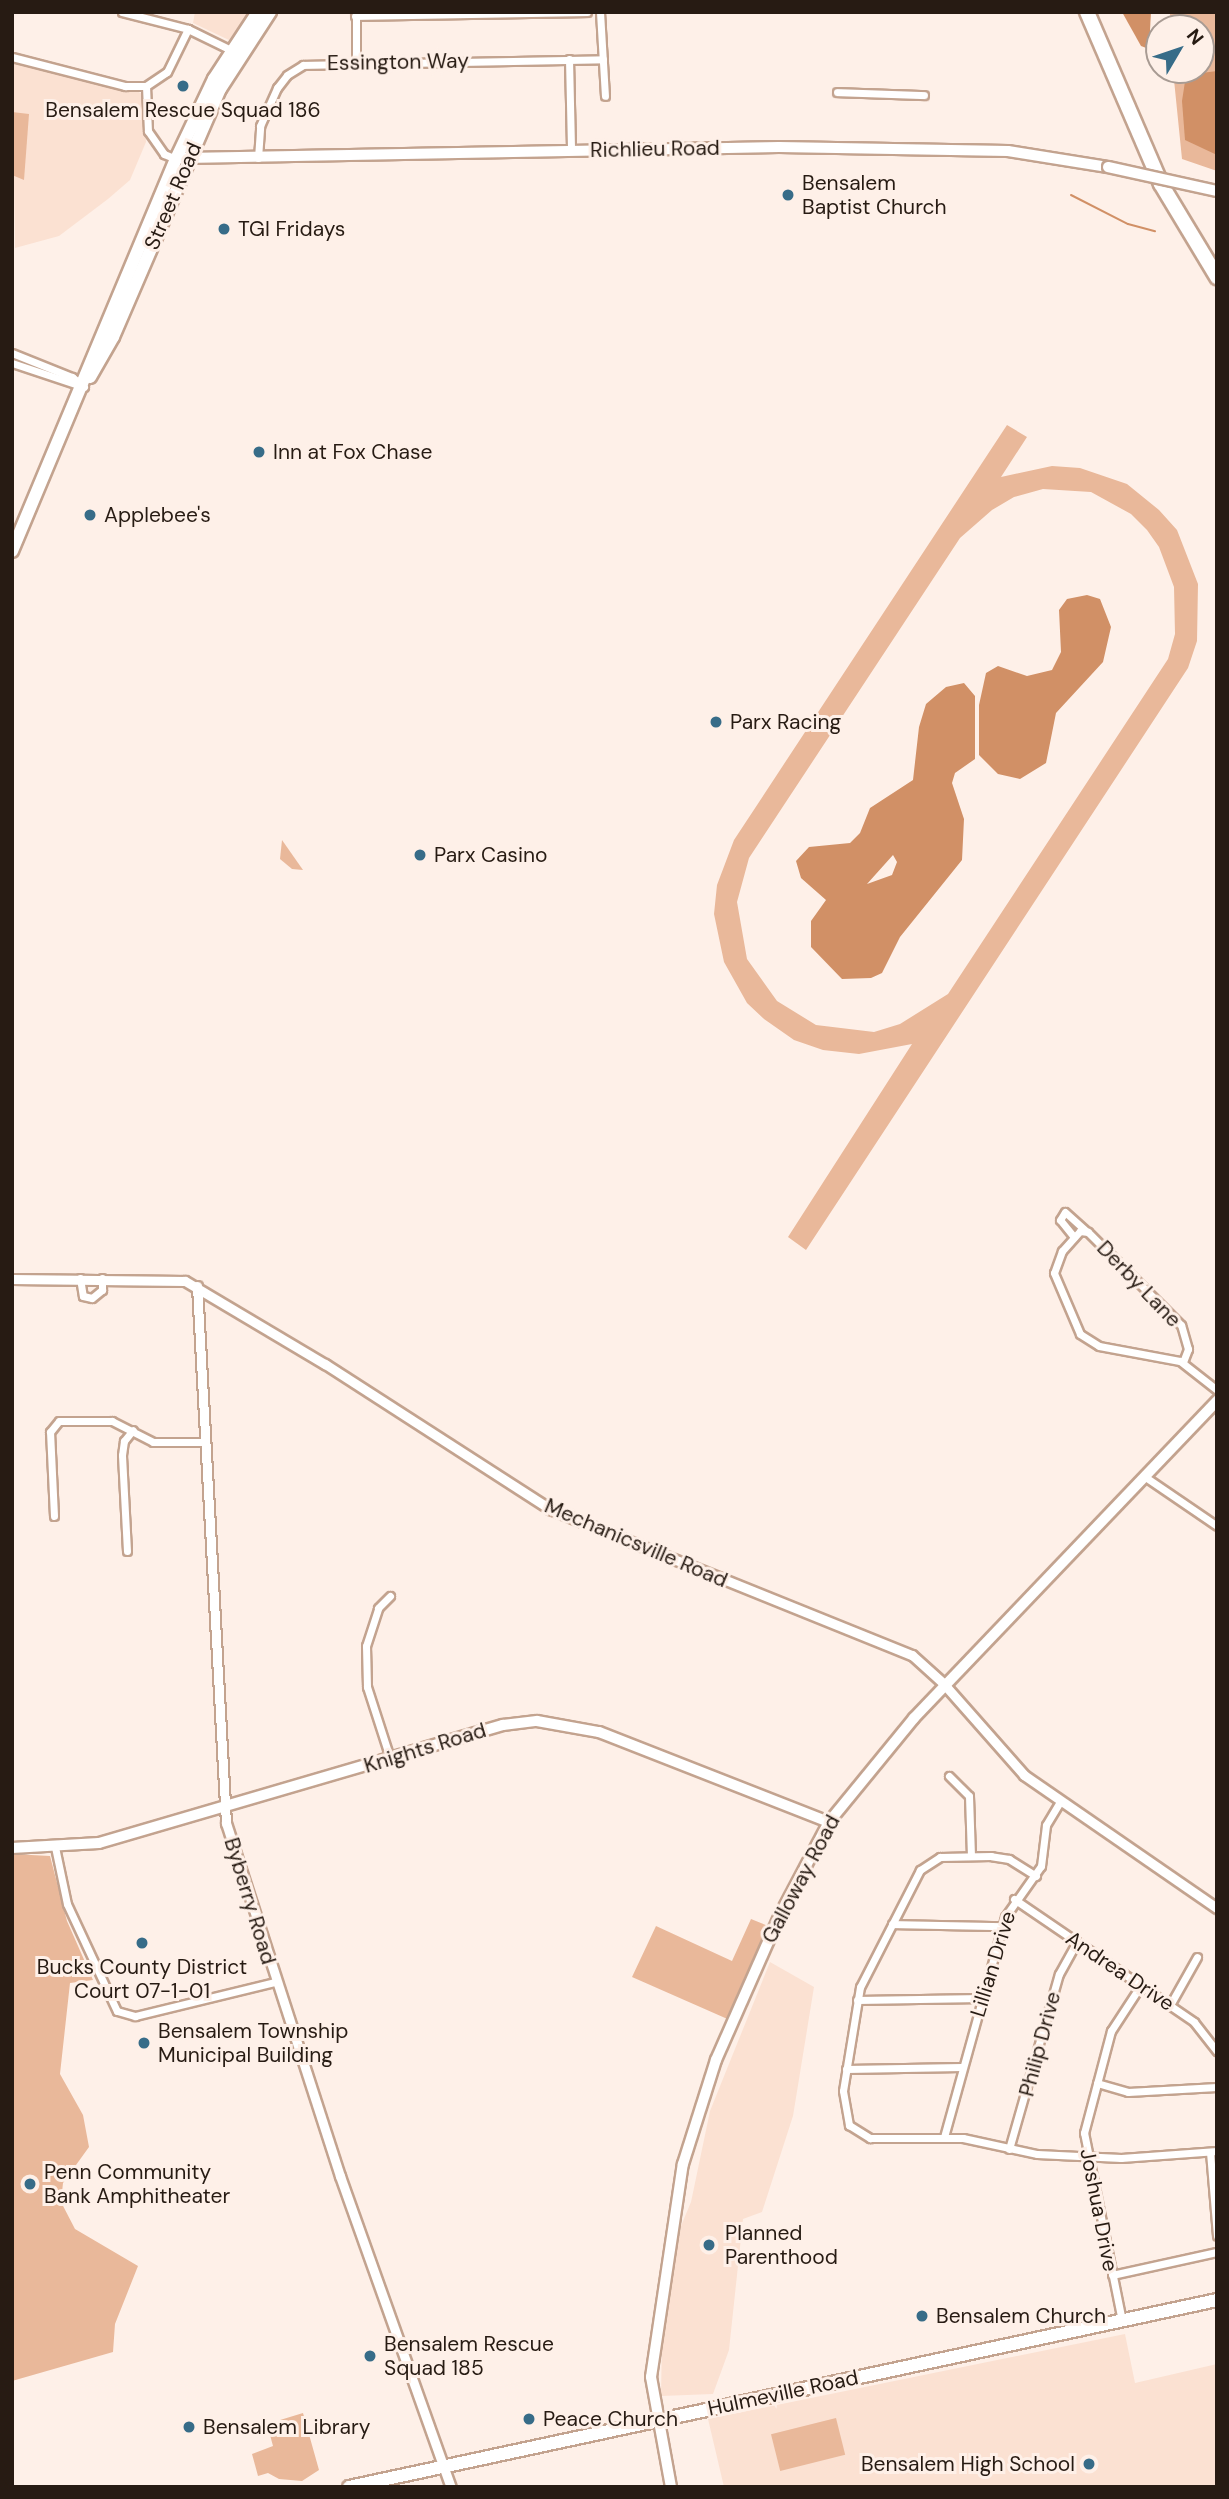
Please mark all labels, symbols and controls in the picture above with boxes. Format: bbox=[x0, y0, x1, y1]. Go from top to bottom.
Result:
north arrow bbox=[1145, 14, 1215, 84]
text: N bbox=[1181, 23, 1209, 50]
street label: Essington Way bbox=[327, 48, 469, 76]
marker: Bensalem Rescue Squad 186 bbox=[175, 78, 191, 94]
place label: Bensalem Rescue Squad 186 bbox=[45, 97, 321, 123]
street label: Richlieu Road bbox=[590, 135, 720, 163]
street label: Street Road bbox=[139, 139, 207, 253]
place label: Bensalem Baptist Church bbox=[802, 170, 947, 220]
marker: Bensalem Baptist Church bbox=[780, 187, 796, 203]
place label: TGI Fridays bbox=[238, 216, 345, 242]
marker: TGI Fridays bbox=[216, 221, 232, 237]
place label: Inn at Fox Chase bbox=[273, 439, 432, 465]
marker: Inn at Fox Chase bbox=[251, 444, 267, 460]
place label: Applebee's bbox=[104, 502, 211, 528]
marker: Applebee's bbox=[82, 507, 98, 523]
place label: Parx Racing bbox=[730, 709, 841, 735]
marker: Parx Racing bbox=[708, 714, 724, 730]
place label: Parx Casino bbox=[434, 842, 547, 868]
marker: Parx Casino bbox=[412, 847, 428, 863]
street label: Derby Lane bbox=[1092, 1236, 1186, 1332]
street label: Mechanicsville Road bbox=[541, 1493, 731, 1593]
street label: Knights Road bbox=[361, 1717, 489, 1779]
street label: Galloway Road bbox=[757, 1811, 845, 1947]
street label: Byberry Road bbox=[219, 1835, 281, 1967]
street label: Lillian Drive bbox=[965, 1908, 1021, 2020]
street label: Andrea Drive bbox=[1061, 1926, 1179, 2016]
marker: Bucks County District Court 07-1-01 bbox=[134, 1935, 150, 1951]
place label: Bucks County District Court 07-1-01 bbox=[37, 1954, 247, 2004]
street label: Philip Drive bbox=[1014, 1989, 1066, 2099]
place label: Bensalem Township Municipal Building bbox=[158, 2018, 348, 2068]
marker: Bensalem Township Municipal Building bbox=[136, 2035, 152, 2051]
street label: Joshua Drive bbox=[1075, 2147, 1123, 2273]
place label: Penn Community Bank Amphitheater bbox=[44, 2159, 230, 2209]
marker: Penn Community Bank Amphitheater bbox=[22, 2176, 38, 2192]
place label: Planned Parenthood bbox=[725, 2220, 838, 2270]
marker: Planned Parenthood bbox=[699, 2235, 719, 2255]
place label: Bensalem Church bbox=[936, 2303, 1106, 2329]
marker: Bensalem Church bbox=[914, 2308, 930, 2324]
place label: Bensalem Rescue Squad 185 bbox=[384, 2331, 554, 2381]
marker: Bensalem Rescue Squad 185 bbox=[362, 2348, 378, 2364]
street label: Hulmeville Road bbox=[705, 2365, 861, 2421]
place label: Peace Church bbox=[543, 2406, 678, 2432]
marker: Peace Church bbox=[521, 2411, 537, 2427]
place label: Bensalem Library bbox=[203, 2414, 370, 2440]
marker: Bensalem Library bbox=[181, 2419, 197, 2435]
place label: Bensalem High School bbox=[861, 2451, 1075, 2477]
marker: Bensalem High School bbox=[1081, 2456, 1097, 2472]

